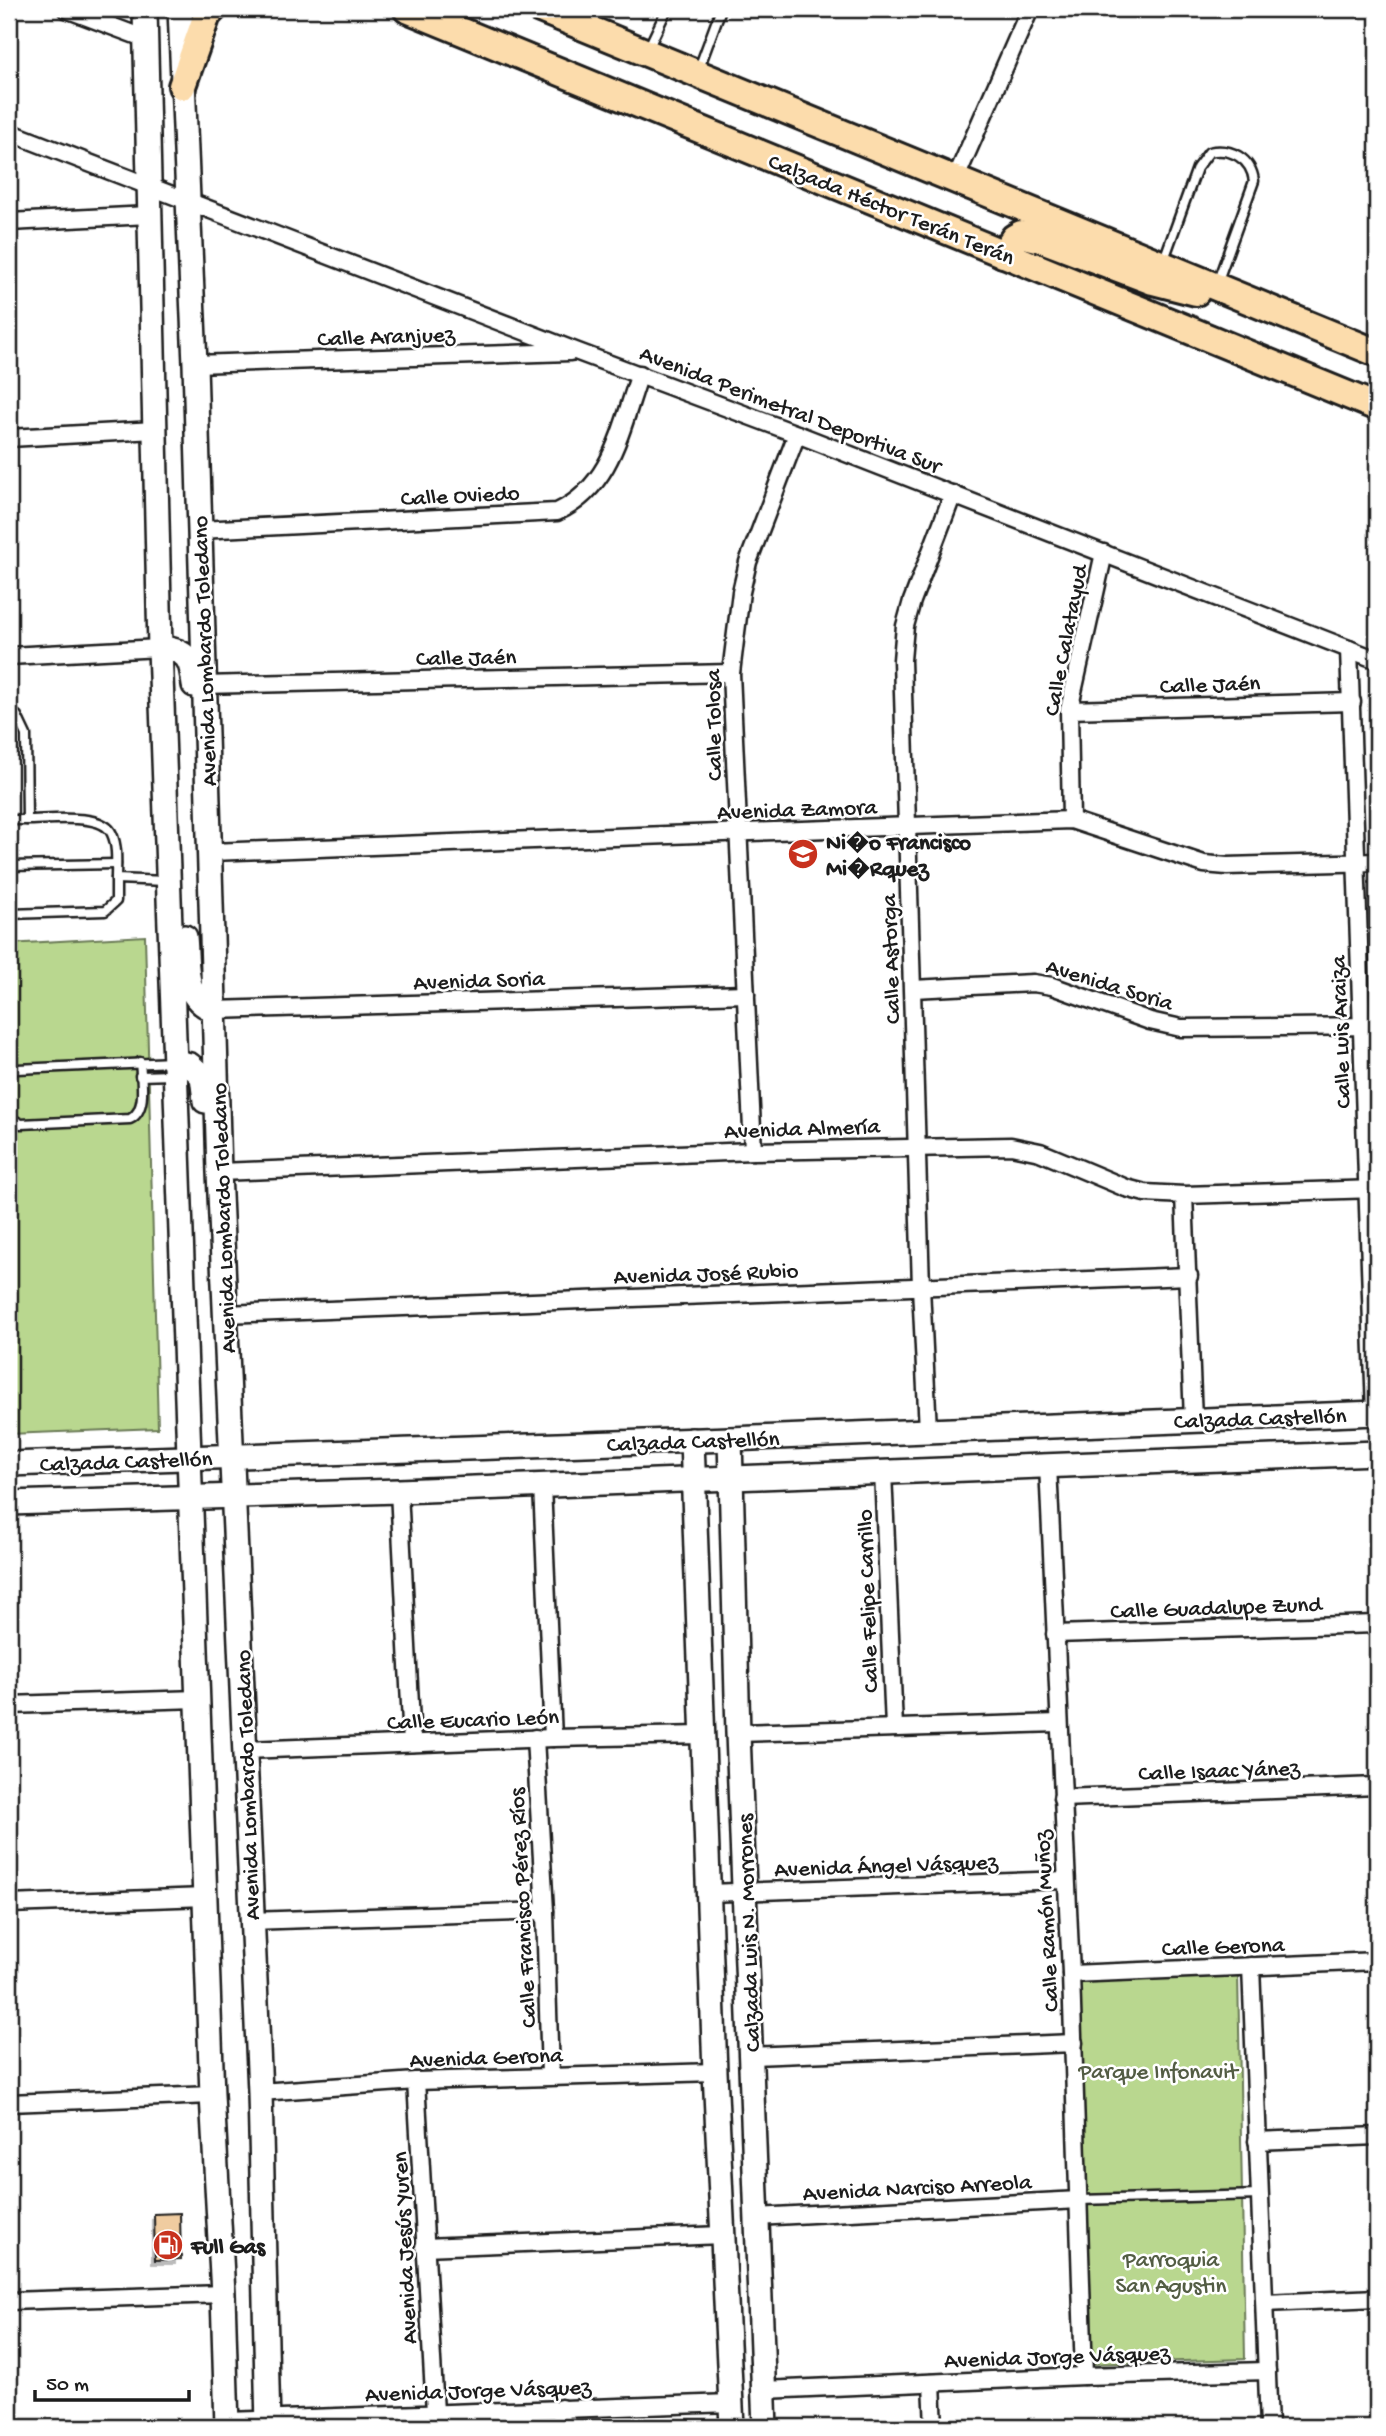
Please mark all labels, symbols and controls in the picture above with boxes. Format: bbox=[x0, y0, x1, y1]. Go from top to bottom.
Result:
street label: Calzada Héctor Terán Terán bbox=[764, 149, 1018, 273]
street label: Calle Aranjuez bbox=[317, 323, 456, 354]
street label: Avenida Perimetral Deportiva Sur bbox=[635, 341, 946, 482]
street label: Calle Oviedo bbox=[400, 481, 520, 514]
street label: Avenida Lombardo Toledano bbox=[188, 515, 225, 787]
street label: Calle Calatayud bbox=[1040, 561, 1096, 719]
street label: Calle Jaén bbox=[416, 645, 517, 674]
street label: Calle Tolosa bbox=[701, 668, 730, 781]
street label: Calle Jaén bbox=[1159, 671, 1261, 702]
street label: Avenida Zamora bbox=[717, 795, 879, 828]
place label: Ni�o Francisco Mi�Rquez bbox=[826, 830, 971, 884]
school or university icon: Ni�o Francisco Mi�Rquez bbox=[786, 837, 820, 871]
street label: Calle Astorga bbox=[877, 892, 908, 1024]
street label: Avenida Soria bbox=[1042, 954, 1177, 1019]
street label: Calle Luis Araiza bbox=[1326, 954, 1359, 1109]
street label: Avenida Soria bbox=[413, 967, 547, 998]
street label: Avenida Lombardo Toledano bbox=[207, 1082, 244, 1354]
street label: Avenida Almería bbox=[724, 1114, 882, 1147]
street label: Avenida José Rubio bbox=[613, 1259, 799, 1292]
street label: Calzada Castellón bbox=[1173, 1404, 1347, 1437]
street label: Calzada Castellón bbox=[606, 1427, 780, 1460]
street label: Calzada Castellón bbox=[39, 1447, 213, 1480]
street label: Calle Felipe Carrillo bbox=[853, 1509, 886, 1693]
street label: Calle Guadalupe Zund bbox=[1110, 1592, 1324, 1627]
street label: Avenida Lombardo Toledano bbox=[231, 1649, 268, 1921]
street label: Calle Eucario León bbox=[387, 1705, 560, 1738]
street label: Calle Isaac Yánez bbox=[1138, 1756, 1301, 1789]
street label: Calle Francisco Pérez Ríos bbox=[505, 1787, 544, 2029]
street label: Calzada Luis N. Morrones bbox=[733, 1813, 768, 2052]
street label: Calle Ramón Muñoz bbox=[1030, 1828, 1067, 2012]
street label: Avenida Ángel Vásquez bbox=[774, 1849, 999, 1885]
street label: Calle Gerona bbox=[1161, 1933, 1286, 1964]
street label: Avenida Gerona bbox=[409, 2043, 564, 2076]
park label: Parque Infonavit bbox=[1077, 2060, 1239, 2087]
street label: Avenida Jesús Yuren bbox=[388, 2151, 425, 2345]
street label: Avenida Narciso Arreola bbox=[802, 2170, 1034, 2209]
fuel station icon: Full Gas bbox=[151, 2228, 185, 2262]
place label: Full Gas bbox=[190, 2235, 266, 2262]
park label: Parroquia San Agustin bbox=[1115, 2248, 1227, 2301]
street label: Avenida Jorge Vásquez bbox=[943, 2341, 1172, 2376]
scale bar bbox=[35, 2359, 189, 2403]
text: 50 m bbox=[46, 2374, 89, 2399]
street label: Avenida Jorge Vásquez bbox=[364, 2375, 593, 2410]

